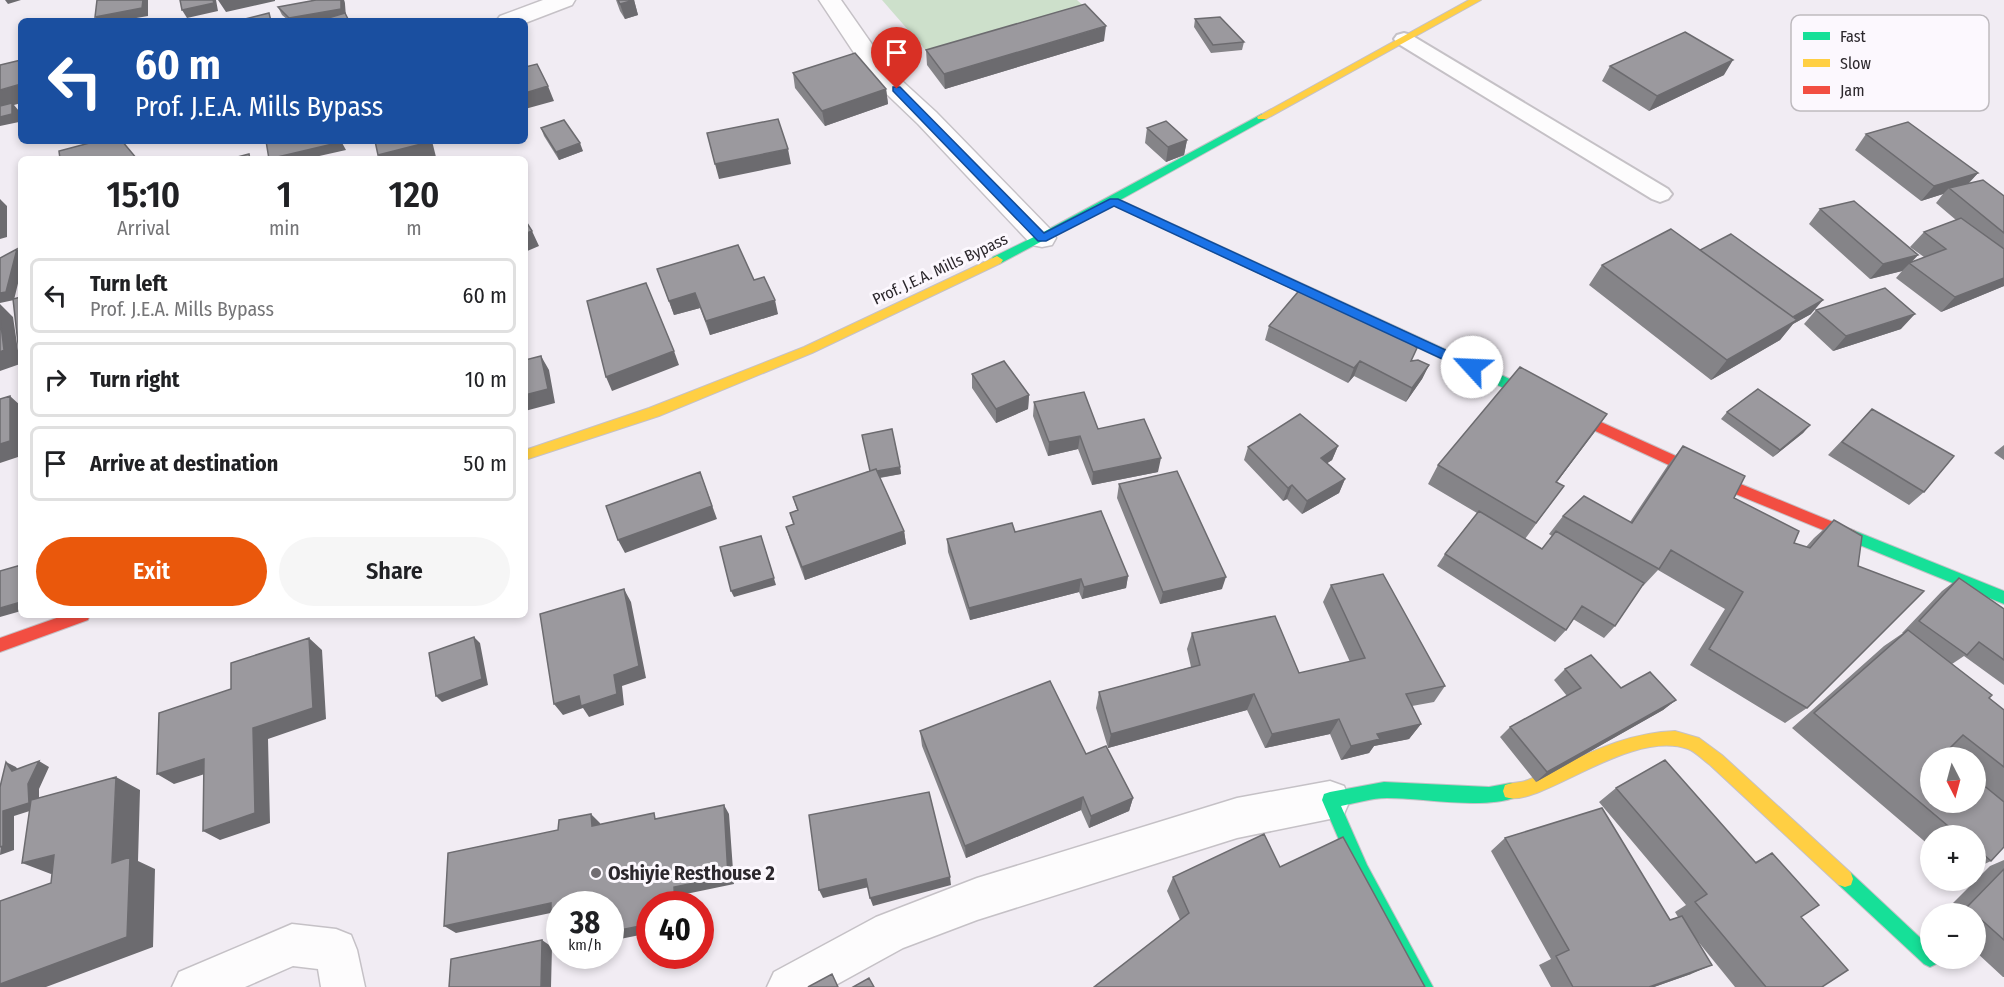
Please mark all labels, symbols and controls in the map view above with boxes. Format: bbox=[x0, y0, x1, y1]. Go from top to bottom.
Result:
legend bbox=[1791, 15, 1989, 111]
pin bbox=[871, 27, 922, 89]
text: Fast bbox=[1840, 27, 1867, 46]
icon: arrive bbox=[880, 36, 913, 69]
text: 60 m bbox=[135, 40, 221, 90]
icon: left bbox=[36, 42, 114, 120]
text: Slow bbox=[1840, 54, 1871, 73]
text: Jam bbox=[1840, 81, 1865, 100]
text: Prof. J.E.A. Mills Bypass bbox=[135, 91, 383, 123]
text: 15:10 bbox=[107, 173, 180, 217]
text: 1 bbox=[277, 173, 292, 217]
text: 120 bbox=[388, 173, 439, 217]
text: Arrival bbox=[117, 216, 170, 240]
text: min bbox=[269, 216, 300, 240]
text: m bbox=[406, 216, 422, 240]
street label: Prof. J.E.A. Mills Bypass bbox=[869, 229, 1011, 309]
text: Turn left bbox=[90, 270, 168, 297]
icon: left bbox=[39, 279, 72, 312]
text: 60 m bbox=[463, 282, 507, 309]
text: Prof. J.E.A. Mills Bypass bbox=[90, 297, 274, 321]
position arrow bbox=[1440, 335, 1504, 399]
icon: right bbox=[39, 363, 72, 396]
text: Turn right bbox=[90, 366, 179, 393]
text: 10 m bbox=[465, 366, 507, 393]
icon: arrive bbox=[39, 447, 72, 480]
text: Arrive at destination bbox=[90, 450, 278, 477]
text: 50 m bbox=[463, 450, 507, 477]
button: Exit bbox=[36, 537, 267, 606]
button: Share bbox=[279, 537, 510, 606]
north arrow bbox=[1920, 747, 1986, 813]
map controls bbox=[1920, 747, 1986, 969]
button: + bbox=[1920, 825, 1986, 891]
place label: Oshiyie Resthouse 2 bbox=[608, 861, 775, 885]
marker: Oshiyie Resthouse 2 bbox=[589, 866, 603, 880]
speed limit sign: 40 bbox=[636, 891, 714, 969]
button: − bbox=[1920, 903, 1986, 969]
text: 38 bbox=[570, 905, 600, 941]
text: km/h bbox=[568, 936, 602, 954]

